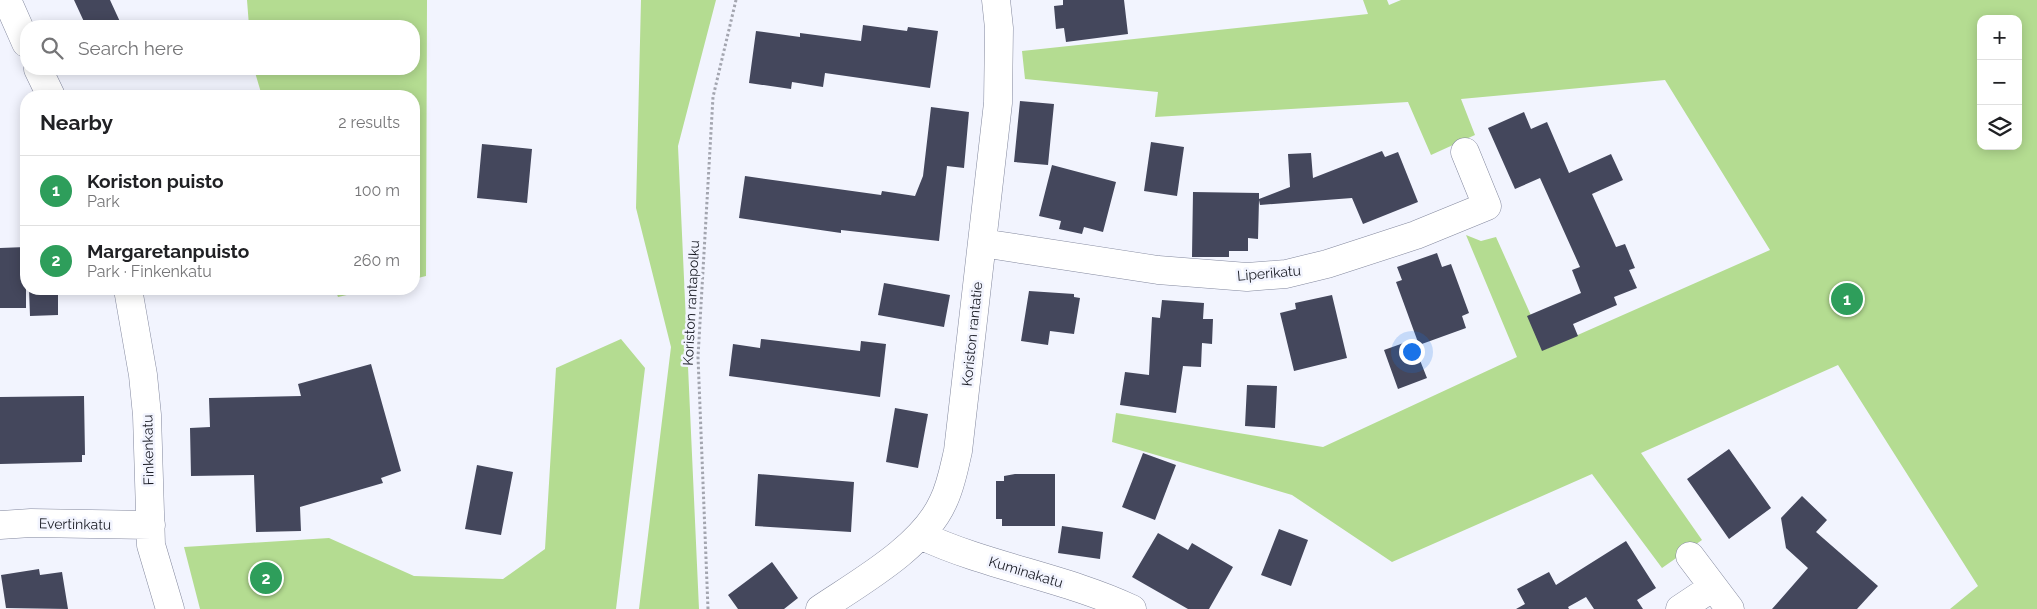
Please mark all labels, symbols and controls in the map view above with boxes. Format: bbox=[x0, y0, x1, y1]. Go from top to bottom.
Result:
map controls bbox=[1977, 15, 2022, 150]
button: + bbox=[1977, 15, 2022, 60]
search box bbox=[20, 20, 420, 75]
icon: search bbox=[38, 34, 66, 62]
text: Search here bbox=[78, 37, 184, 59]
button: − bbox=[1977, 60, 2022, 105]
button: layers bbox=[1977, 105, 2022, 150]
text: Nearby bbox=[40, 110, 113, 135]
text: 2 results bbox=[338, 113, 400, 132]
text: Koriston puisto bbox=[87, 170, 223, 192]
text: 1 bbox=[52, 181, 60, 200]
text: 100 m bbox=[355, 181, 400, 200]
text: Park bbox=[87, 192, 120, 211]
text: Margaretanpuisto bbox=[87, 240, 249, 262]
street label: Koriston rantapolku bbox=[680, 240, 702, 366]
text: 2 bbox=[51, 251, 61, 270]
text: 260 m bbox=[353, 251, 400, 270]
text: Park · Finkenkatu bbox=[87, 262, 212, 281]
street label: Liperikatu bbox=[1236, 262, 1302, 284]
pin: 1 bbox=[1831, 280, 1863, 318]
street label: Koriston rantatie bbox=[959, 281, 985, 387]
your location bbox=[1399, 339, 1425, 365]
street label: Finkenkatu bbox=[139, 414, 157, 486]
street label: Evertinkatu bbox=[39, 515, 111, 533]
street label: Kuminakatu bbox=[987, 553, 1065, 591]
pin: 2 bbox=[250, 559, 282, 597]

